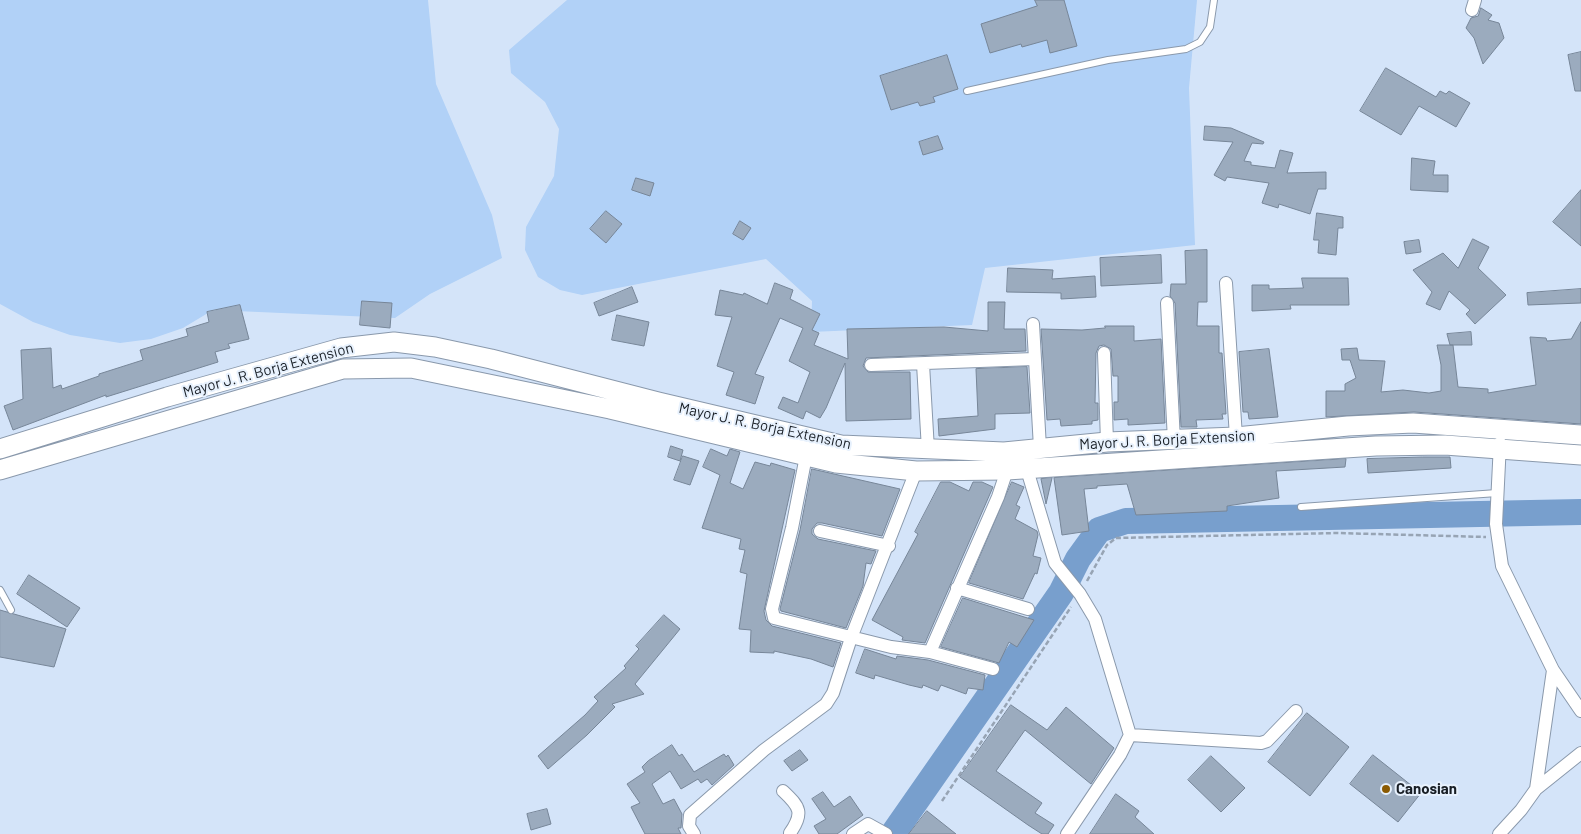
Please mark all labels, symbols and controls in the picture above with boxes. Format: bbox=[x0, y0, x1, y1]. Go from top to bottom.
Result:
street label: Mayor J. R. Borja Extension bbox=[181, 339, 355, 401]
street label: Mayor J. R. Borja Extension bbox=[677, 399, 853, 453]
street label: Mayor J. R. Borja Extension bbox=[1079, 426, 1255, 454]
place label: Canosian bbox=[1396, 780, 1457, 798]
marker: Canosian bbox=[1380, 783, 1392, 795]

